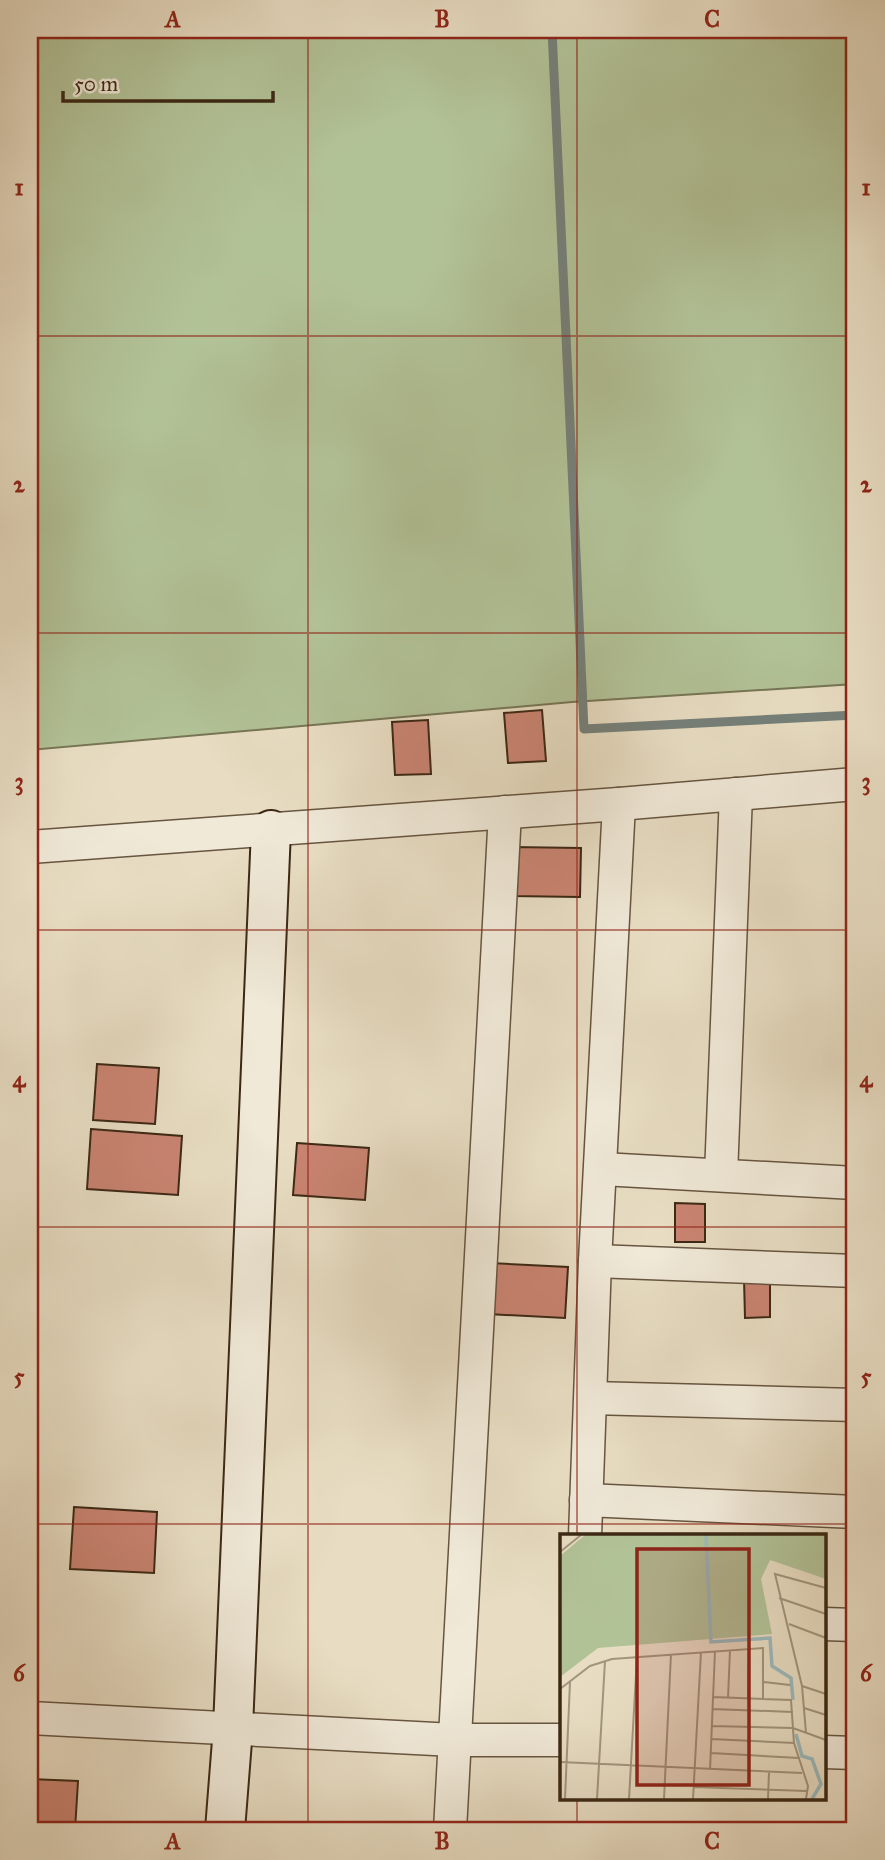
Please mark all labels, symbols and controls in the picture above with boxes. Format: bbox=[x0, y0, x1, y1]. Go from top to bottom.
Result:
text: A bbox=[163, 5, 181, 33]
text: B bbox=[434, 5, 450, 33]
text: C bbox=[704, 5, 720, 33]
scale bar bbox=[63, 60, 273, 104]
text: 50 m bbox=[74, 71, 119, 97]
text: 1 bbox=[14, 173, 24, 201]
text: 1 bbox=[861, 173, 871, 201]
text: 2 bbox=[13, 470, 25, 498]
text: 2 bbox=[860, 470, 872, 498]
text: 3 bbox=[14, 767, 24, 796]
text: 3 bbox=[861, 767, 871, 796]
text: 4 bbox=[13, 1065, 27, 1093]
text: 4 bbox=[860, 1065, 874, 1093]
text: 5 bbox=[14, 1362, 25, 1390]
text: 5 bbox=[861, 1362, 872, 1390]
inset map bbox=[560, 1534, 826, 1800]
text: 6 bbox=[13, 1659, 26, 1687]
text: 6 bbox=[860, 1659, 873, 1687]
text: A bbox=[163, 1827, 181, 1855]
text: B bbox=[434, 1827, 450, 1855]
text: C bbox=[704, 1827, 720, 1855]

